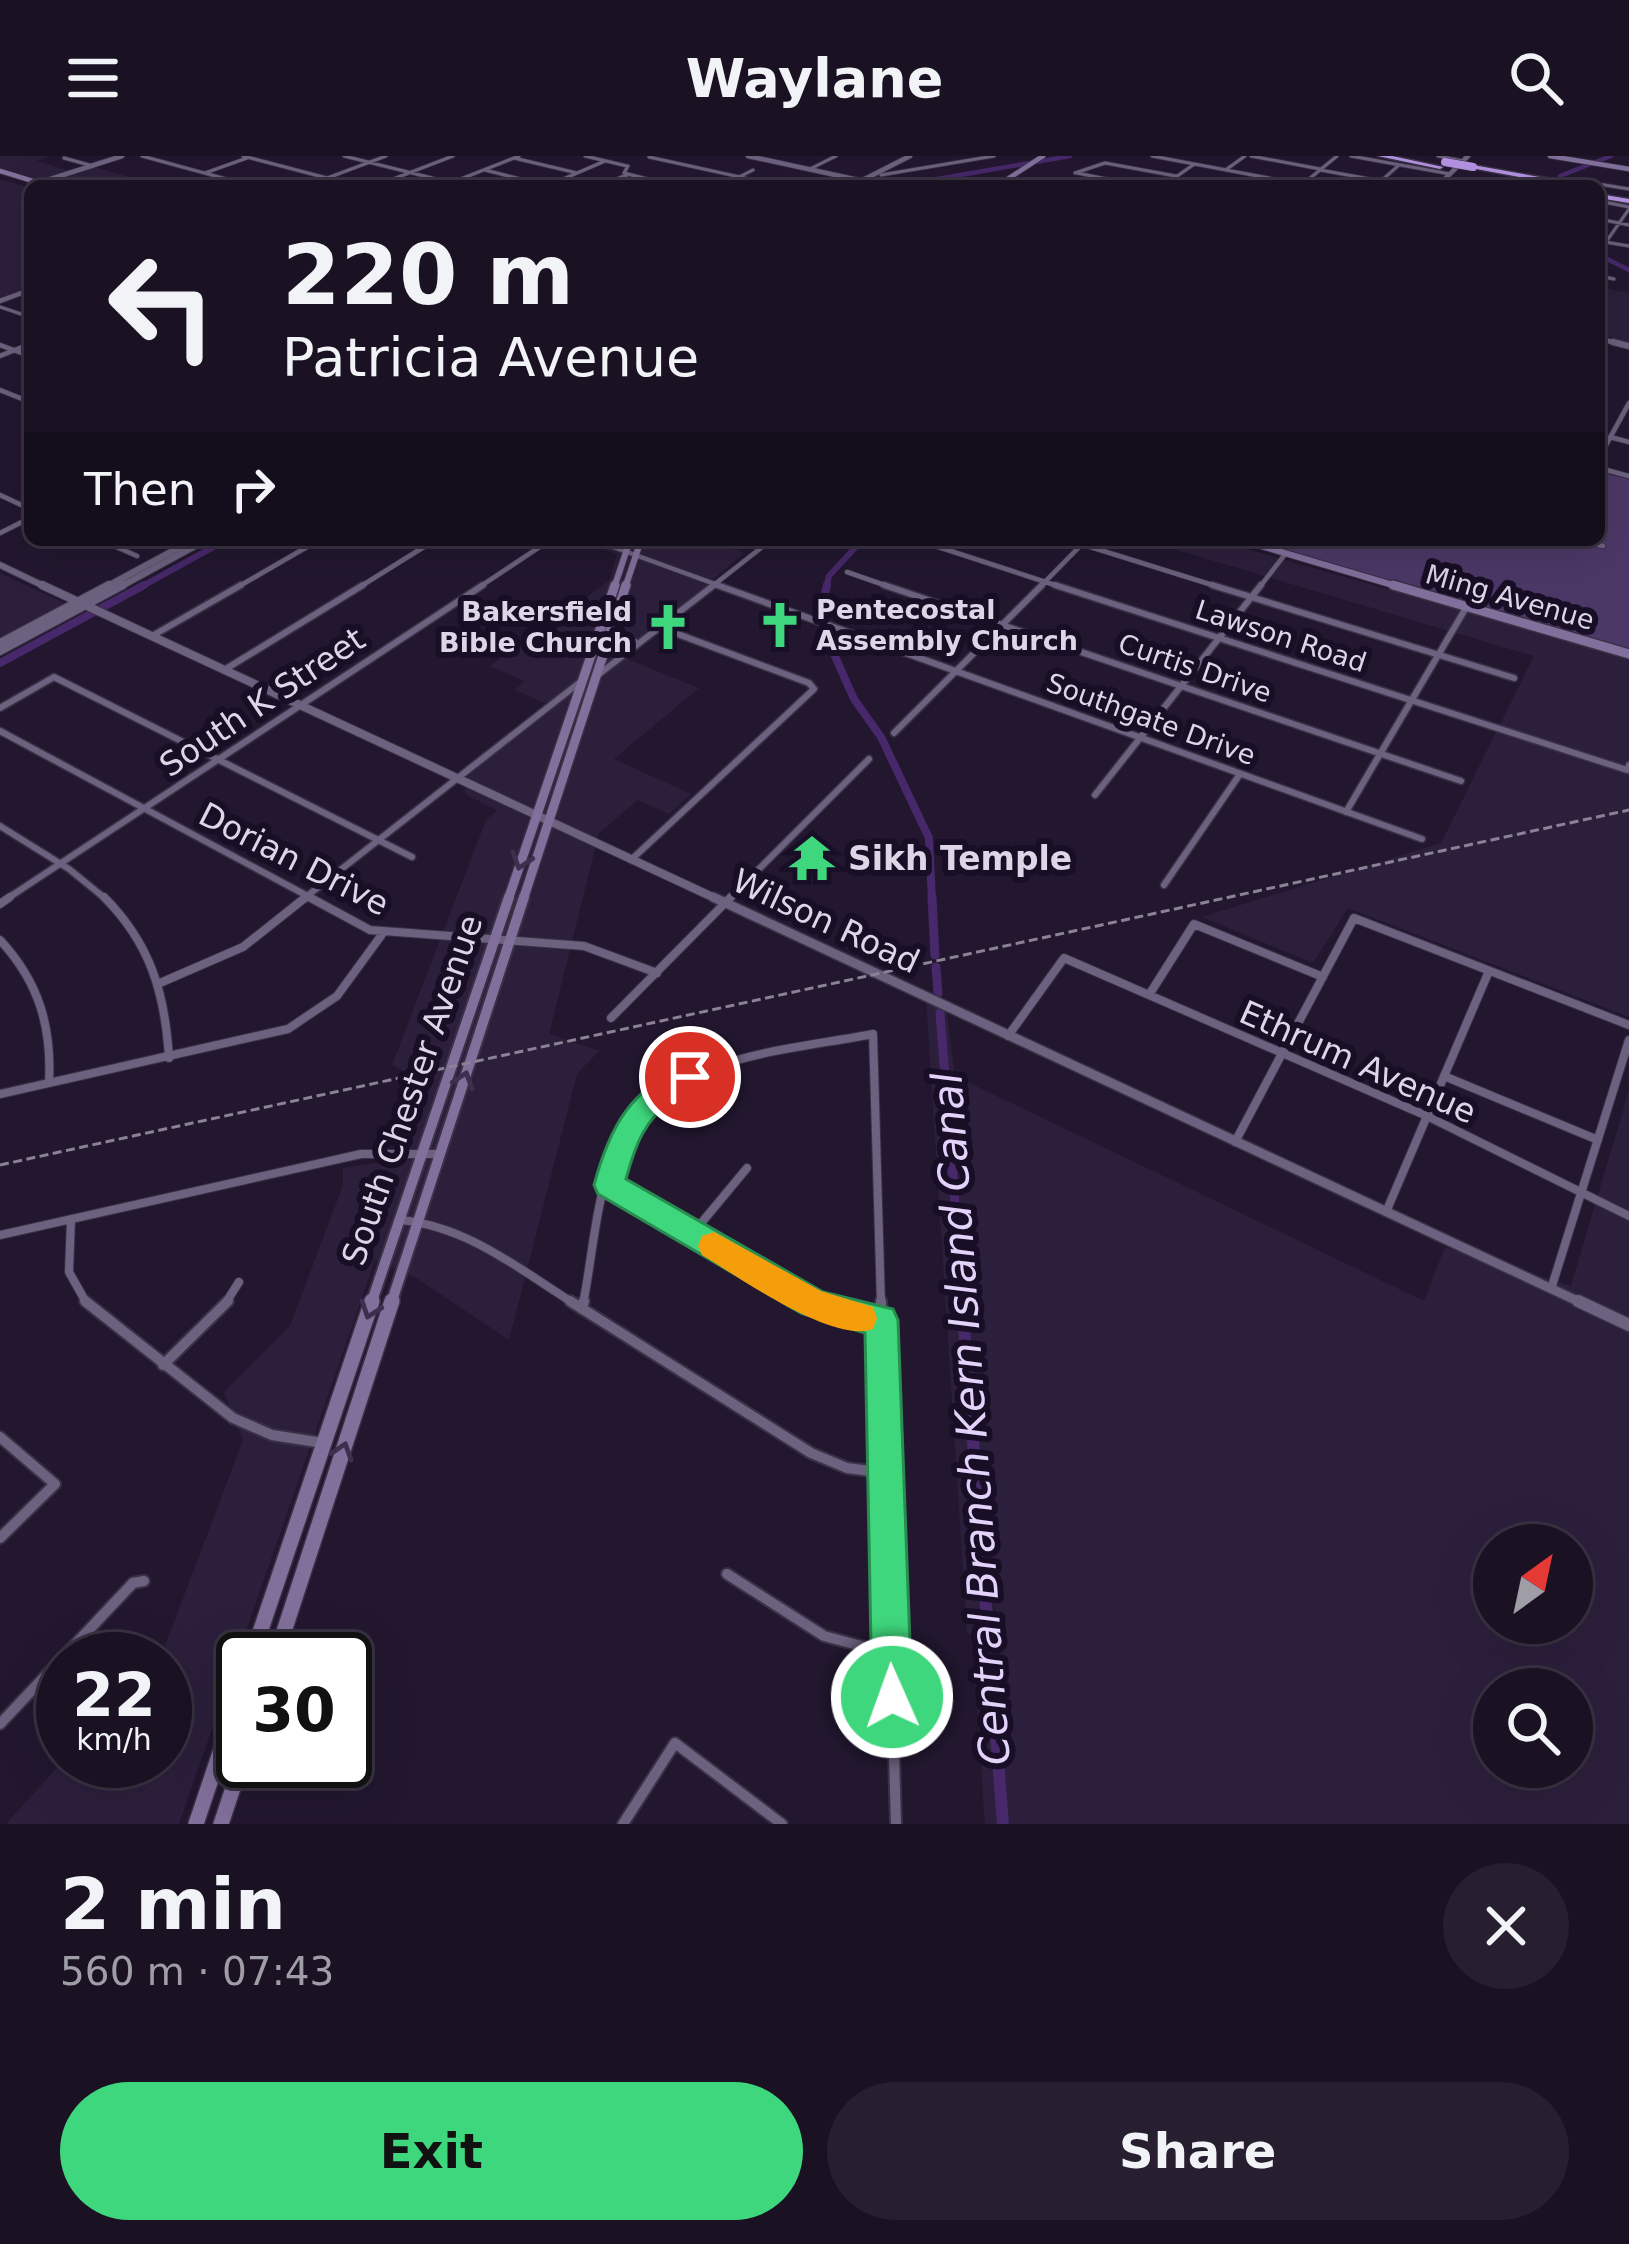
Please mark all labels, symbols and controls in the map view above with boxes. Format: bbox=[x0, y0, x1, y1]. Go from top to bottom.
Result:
icon: menu bbox=[60, 45, 126, 111]
icon: search bbox=[1503, 45, 1569, 111]
text: Waylane bbox=[686, 47, 943, 110]
text: 220 m bbox=[282, 226, 574, 324]
icon: left bbox=[84, 228, 240, 384]
text: Patricia Avenue bbox=[282, 326, 699, 389]
icon: right bbox=[220, 456, 286, 522]
text: Then bbox=[84, 463, 196, 516]
street label: Ming Avenue bbox=[1422, 558, 1598, 636]
place label: Pentecostal Assembly Church bbox=[816, 594, 1078, 656]
street label: Lawson Road bbox=[1192, 594, 1370, 678]
place label: Bakersfield Bible Church bbox=[439, 596, 632, 658]
church icon: Pentecostal Assembly Church bbox=[755, 600, 805, 650]
church icon: Bakersfield Bible Church bbox=[643, 602, 693, 652]
street label: South K Street bbox=[152, 619, 372, 785]
street label: Curtis Drive bbox=[1114, 627, 1276, 709]
street label: Southgate Drive bbox=[1042, 667, 1260, 771]
street label: Dorian Drive bbox=[193, 794, 395, 924]
temple icon: Sikh Temple bbox=[787, 833, 837, 883]
place label: Sikh Temple bbox=[848, 839, 1072, 878]
one-way arrow bbox=[511, 849, 535, 870]
street label: Wilson Road bbox=[726, 861, 926, 981]
street label: South Chester Avenue bbox=[334, 910, 490, 1270]
street label: Ethrum Avenue bbox=[1234, 992, 1482, 1132]
pin bbox=[639, 1026, 741, 1128]
icon: arrive bbox=[657, 1044, 723, 1110]
one-way arrow bbox=[450, 1070, 475, 1091]
water label: Central Branch Kern Island Canal bbox=[922, 1071, 1020, 1767]
one-way arrow bbox=[359, 1299, 384, 1320]
one-way arrow bbox=[329, 1441, 354, 1462]
north arrow bbox=[1473, 1524, 1593, 1644]
map controls bbox=[1473, 1524, 1593, 1788]
speed limit sign: 30 bbox=[216, 1632, 372, 1788]
position arrow bbox=[829, 1634, 955, 1760]
text: 22 bbox=[72, 1660, 156, 1730]
button: search bbox=[1473, 1668, 1593, 1788]
text: km/h bbox=[76, 1722, 152, 1757]
text: 2 min bbox=[60, 1862, 286, 1946]
button: close bbox=[1443, 1863, 1569, 1989]
text: 560 m · 07:43 bbox=[60, 1949, 334, 1994]
button: Exit bbox=[60, 2082, 803, 2220]
button: Share bbox=[827, 2082, 1569, 2220]

